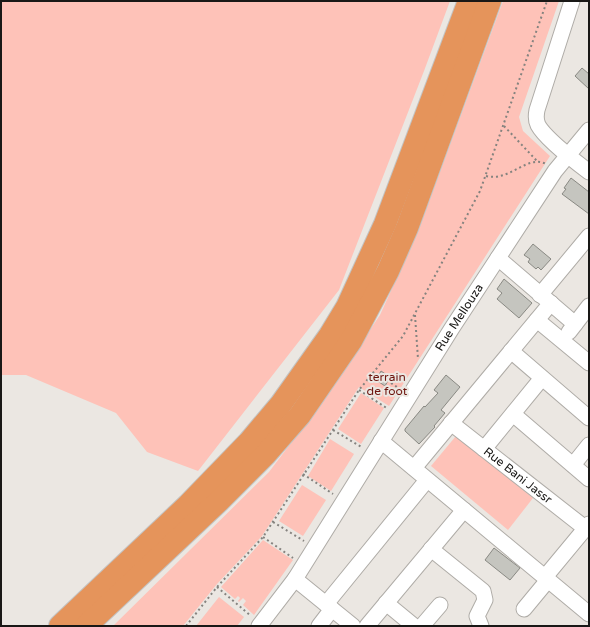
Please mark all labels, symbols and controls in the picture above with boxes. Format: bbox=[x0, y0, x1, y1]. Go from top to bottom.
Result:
street label: Rue Mellouza bbox=[432, 281, 486, 354]
park label: terrain de foot bbox=[367, 370, 408, 398]
street label: Rue Bani Jassr bbox=[481, 444, 555, 507]

